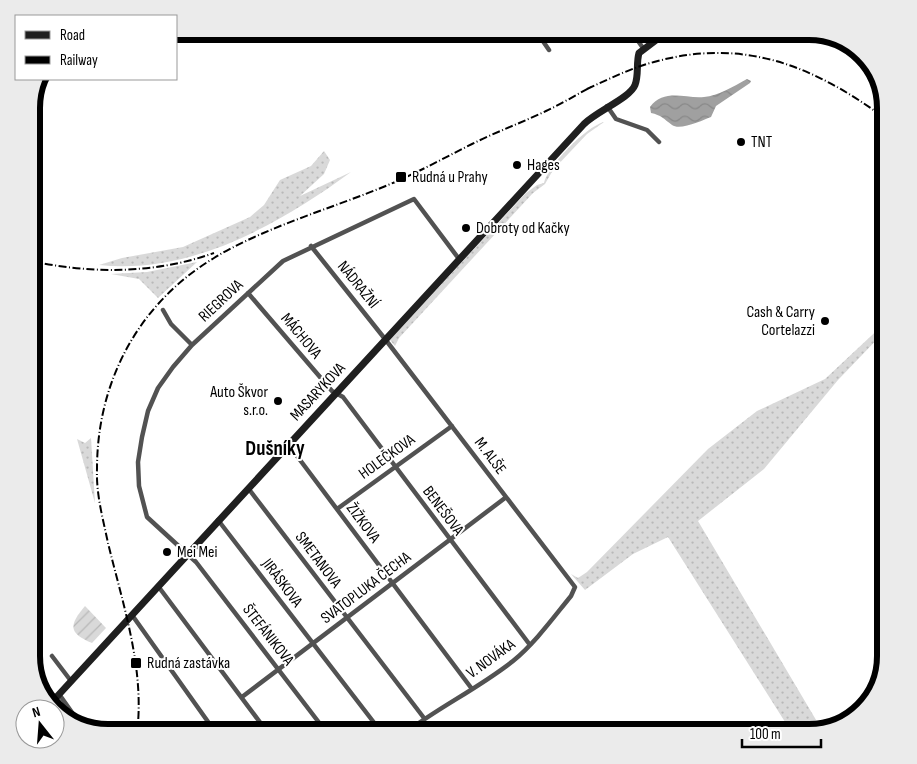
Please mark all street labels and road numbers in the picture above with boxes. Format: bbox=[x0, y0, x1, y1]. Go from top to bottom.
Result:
street label: NÁDRAŽNÍ bbox=[333, 258, 383, 312]
street label: RIEGROVA bbox=[195, 276, 247, 326]
street label: MÁCHOVA bbox=[277, 309, 326, 363]
street label: MASARYKOVA bbox=[286, 359, 350, 425]
street label: HOLEČKOVA bbox=[355, 430, 419, 484]
street label: M. ALŠE bbox=[470, 434, 510, 478]
street label: BENEŠOVA bbox=[418, 483, 468, 539]
street label: ŽIŽKOVA bbox=[342, 499, 384, 547]
street label: SMETANOVA bbox=[291, 528, 345, 592]
street label: SVATOPLUKA ČECHA bbox=[317, 548, 415, 628]
street label: JIRÁSKOVA bbox=[257, 554, 306, 611]
street label: ŠTEFÁNIKOVA bbox=[238, 601, 298, 669]
street label: V. NOVÁKA bbox=[463, 635, 519, 683]

